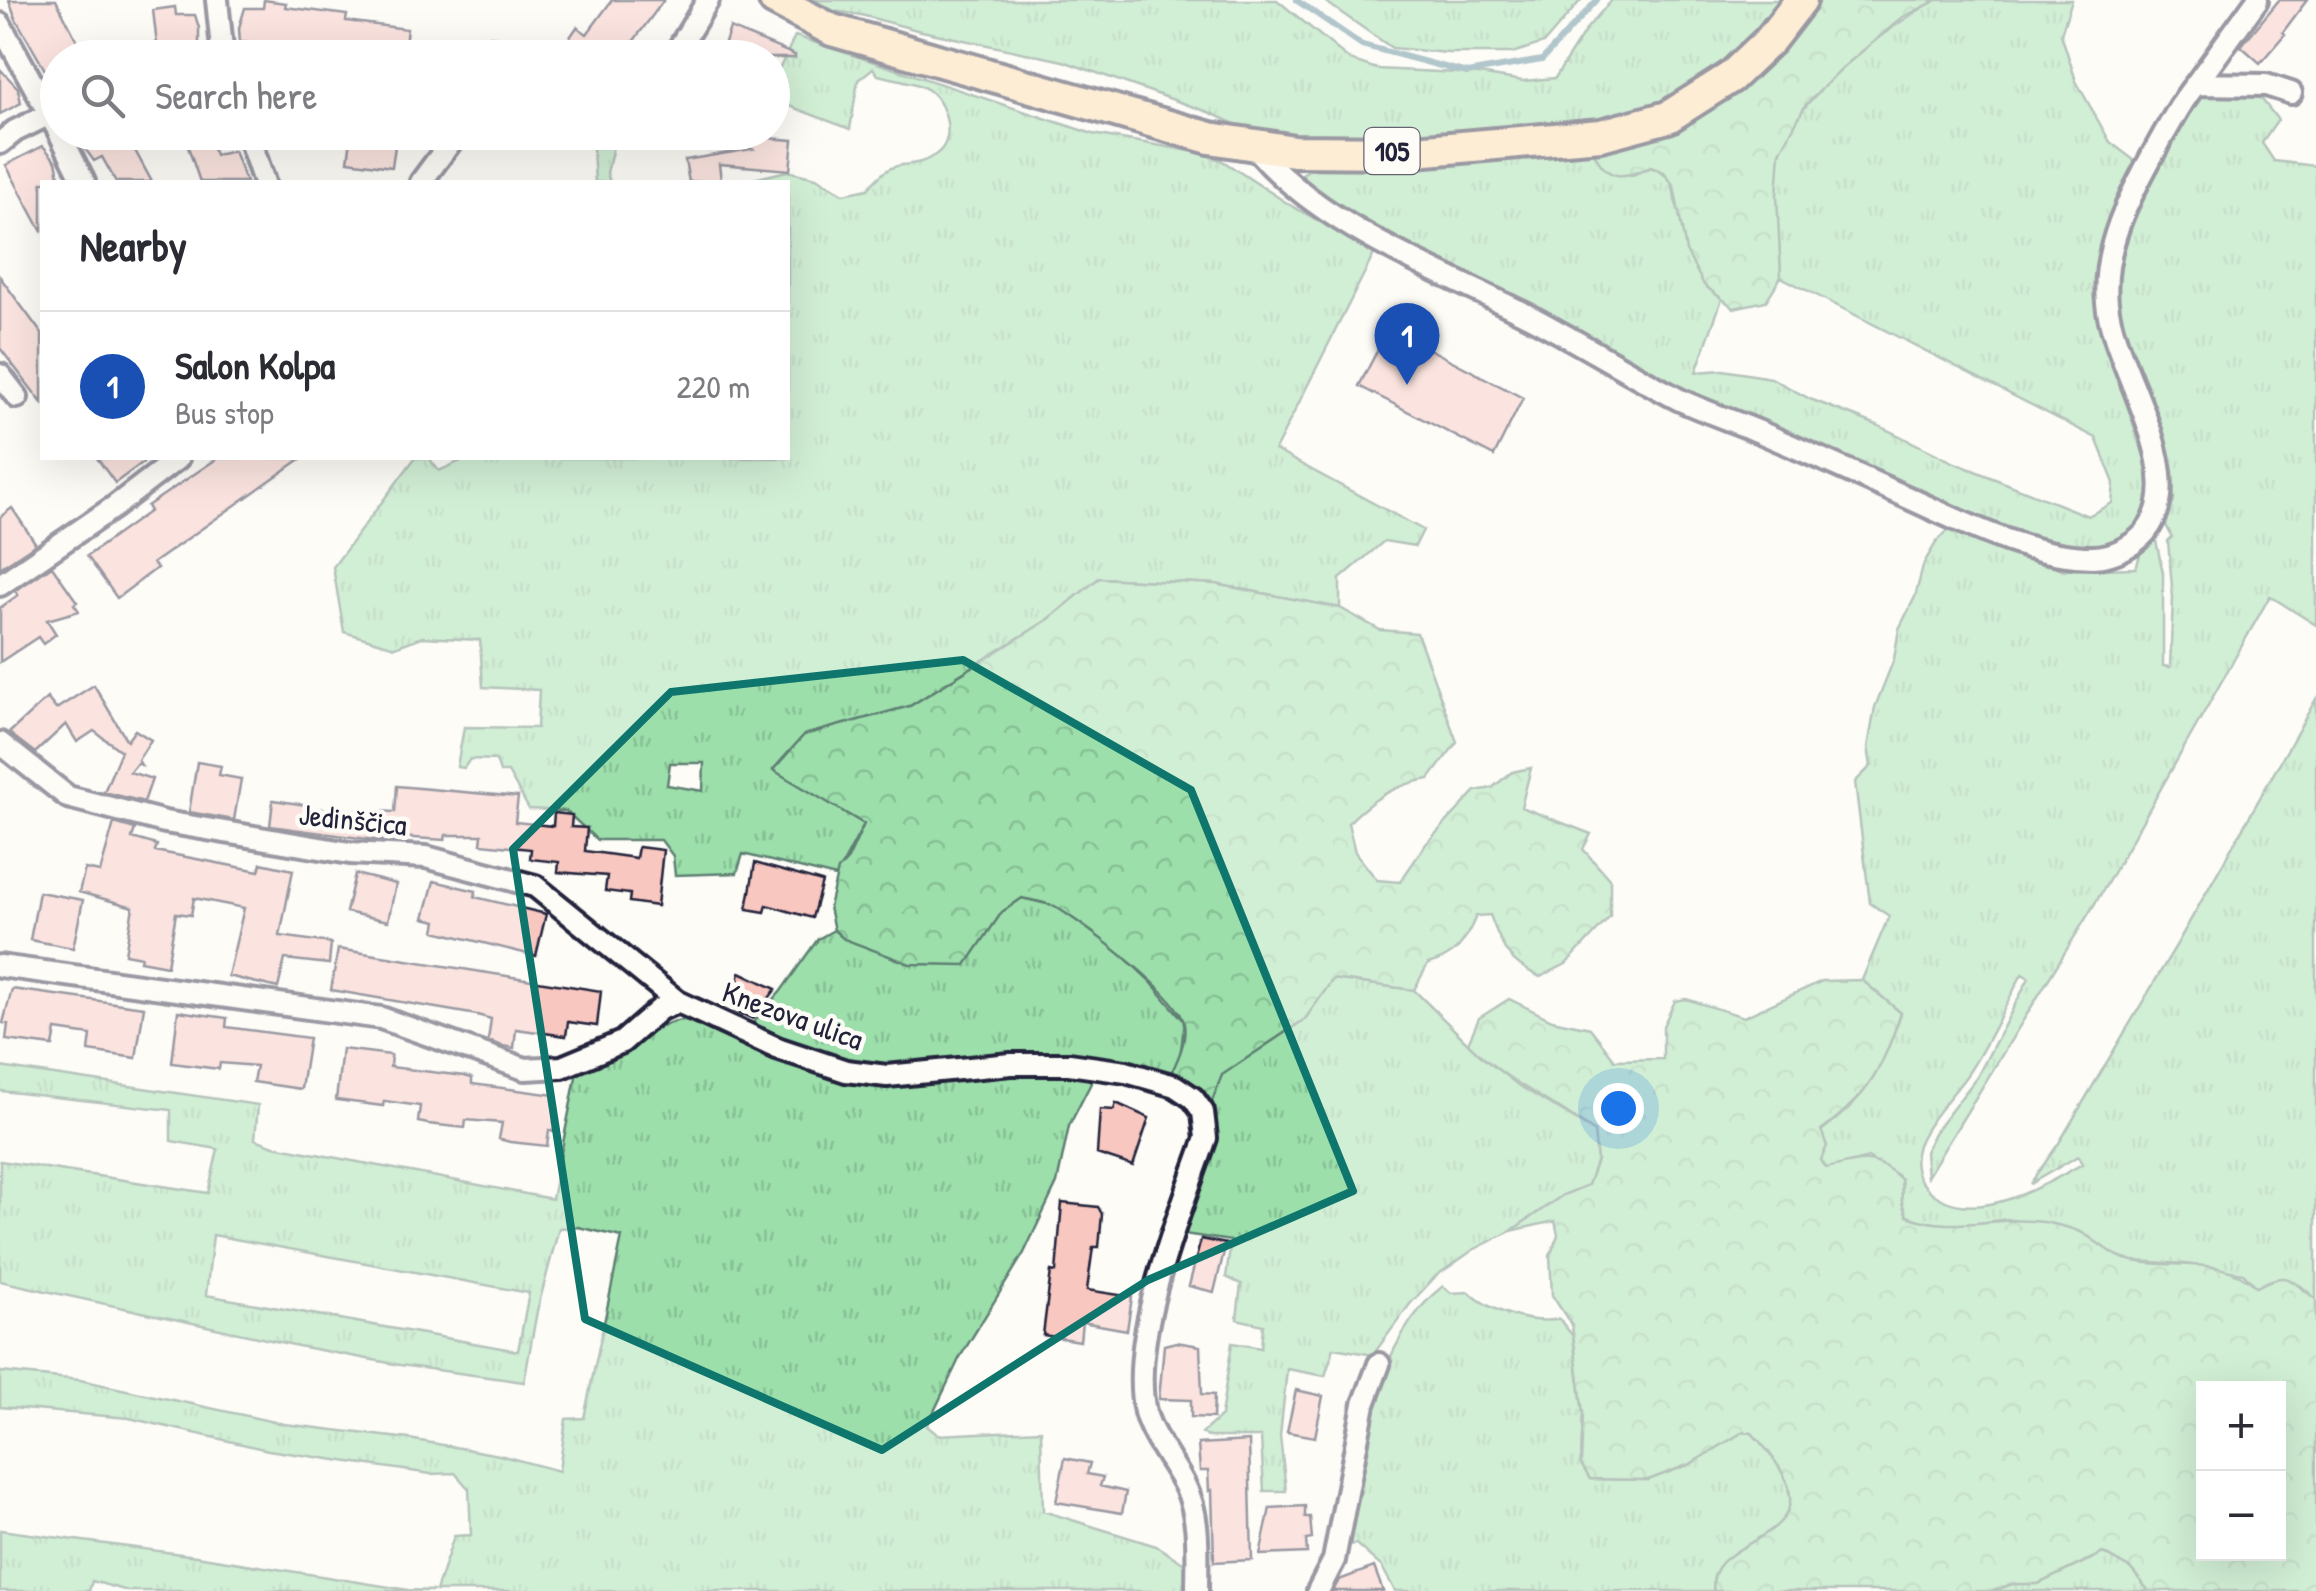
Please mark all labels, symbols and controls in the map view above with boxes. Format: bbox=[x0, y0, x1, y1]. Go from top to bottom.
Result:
search box bbox=[40, 40, 790, 150]
icon: search bbox=[75, 68, 130, 123]
text: Search here bbox=[155, 69, 317, 121]
road number: 105 bbox=[1364, 128, 1420, 174]
text: Nearby bbox=[80, 217, 187, 274]
pin: 1 bbox=[1374, 302, 1440, 385]
text: Salon Kolpa bbox=[175, 339, 335, 391]
text: 1 bbox=[107, 365, 118, 408]
text: 220 m bbox=[677, 365, 750, 408]
text: Bus stop bbox=[175, 391, 274, 434]
street label: Jedinščica bbox=[297, 793, 409, 845]
street label: Knezova ulica bbox=[717, 971, 869, 1059]
your location bbox=[1593, 1083, 1644, 1134]
map controls bbox=[2196, 1381, 2286, 1561]
button: + bbox=[2196, 1381, 2286, 1471]
button: − bbox=[2196, 1471, 2286, 1561]

